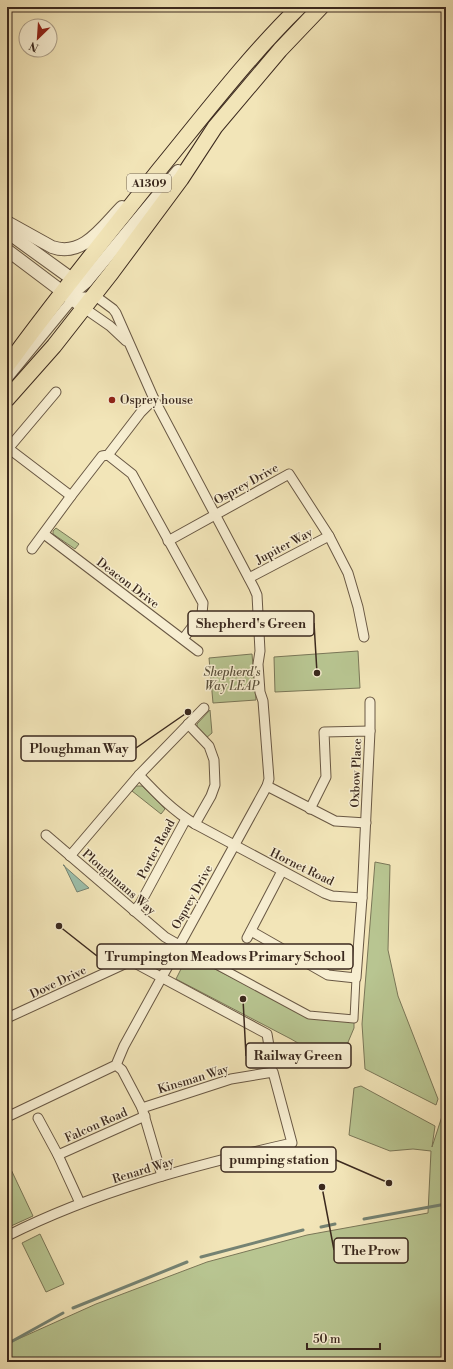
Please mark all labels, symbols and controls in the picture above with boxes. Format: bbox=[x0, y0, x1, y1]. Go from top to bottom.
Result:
north arrow bbox=[18, 18, 58, 58]
text: N bbox=[27, 38, 41, 54]
road number: A1309 bbox=[127, 174, 171, 192]
place label: Osprey house bbox=[120, 393, 193, 408]
marker: Osprey house bbox=[107, 395, 117, 405]
street label: Osprey Drive bbox=[211, 461, 281, 508]
street label: Jupiter Way bbox=[252, 525, 316, 568]
street label: Deacon Drive bbox=[93, 555, 162, 612]
callout: Shepherd's Green bbox=[188, 611, 314, 636]
text: Shepherd's Green bbox=[196, 616, 306, 632]
park label: Shepherd's Way LEAP bbox=[204, 665, 261, 694]
callout: Ploughman Way bbox=[21, 736, 136, 761]
street label: Oxbow Place bbox=[348, 738, 365, 808]
text: Ploughman Way bbox=[29, 741, 129, 757]
street label: Porter Road bbox=[134, 817, 178, 882]
street label: Hornet Road bbox=[267, 845, 336, 890]
street label: Ploughmans Way bbox=[79, 847, 158, 918]
street label: Osprey Drive bbox=[169, 862, 216, 932]
callout: Trumpington Meadows Primary School bbox=[97, 944, 353, 969]
text: Trumpington Meadows Primary School bbox=[105, 949, 346, 965]
street label: Dove Drive bbox=[28, 963, 89, 1002]
callout: Railway Green bbox=[246, 1043, 351, 1068]
text: Railway Green bbox=[254, 1048, 342, 1064]
street label: Kinsman Way bbox=[156, 1062, 231, 1097]
street label: Falcon Road bbox=[63, 1105, 130, 1146]
callout: pumping station bbox=[221, 1147, 336, 1172]
text: pumping station bbox=[229, 1152, 329, 1168]
street label: Renard Way bbox=[110, 1154, 176, 1187]
callout: The Prow bbox=[334, 1238, 408, 1263]
text: The Prow bbox=[342, 1243, 401, 1259]
scale bar bbox=[307, 1325, 380, 1351]
text: 50 m bbox=[313, 1332, 341, 1347]

